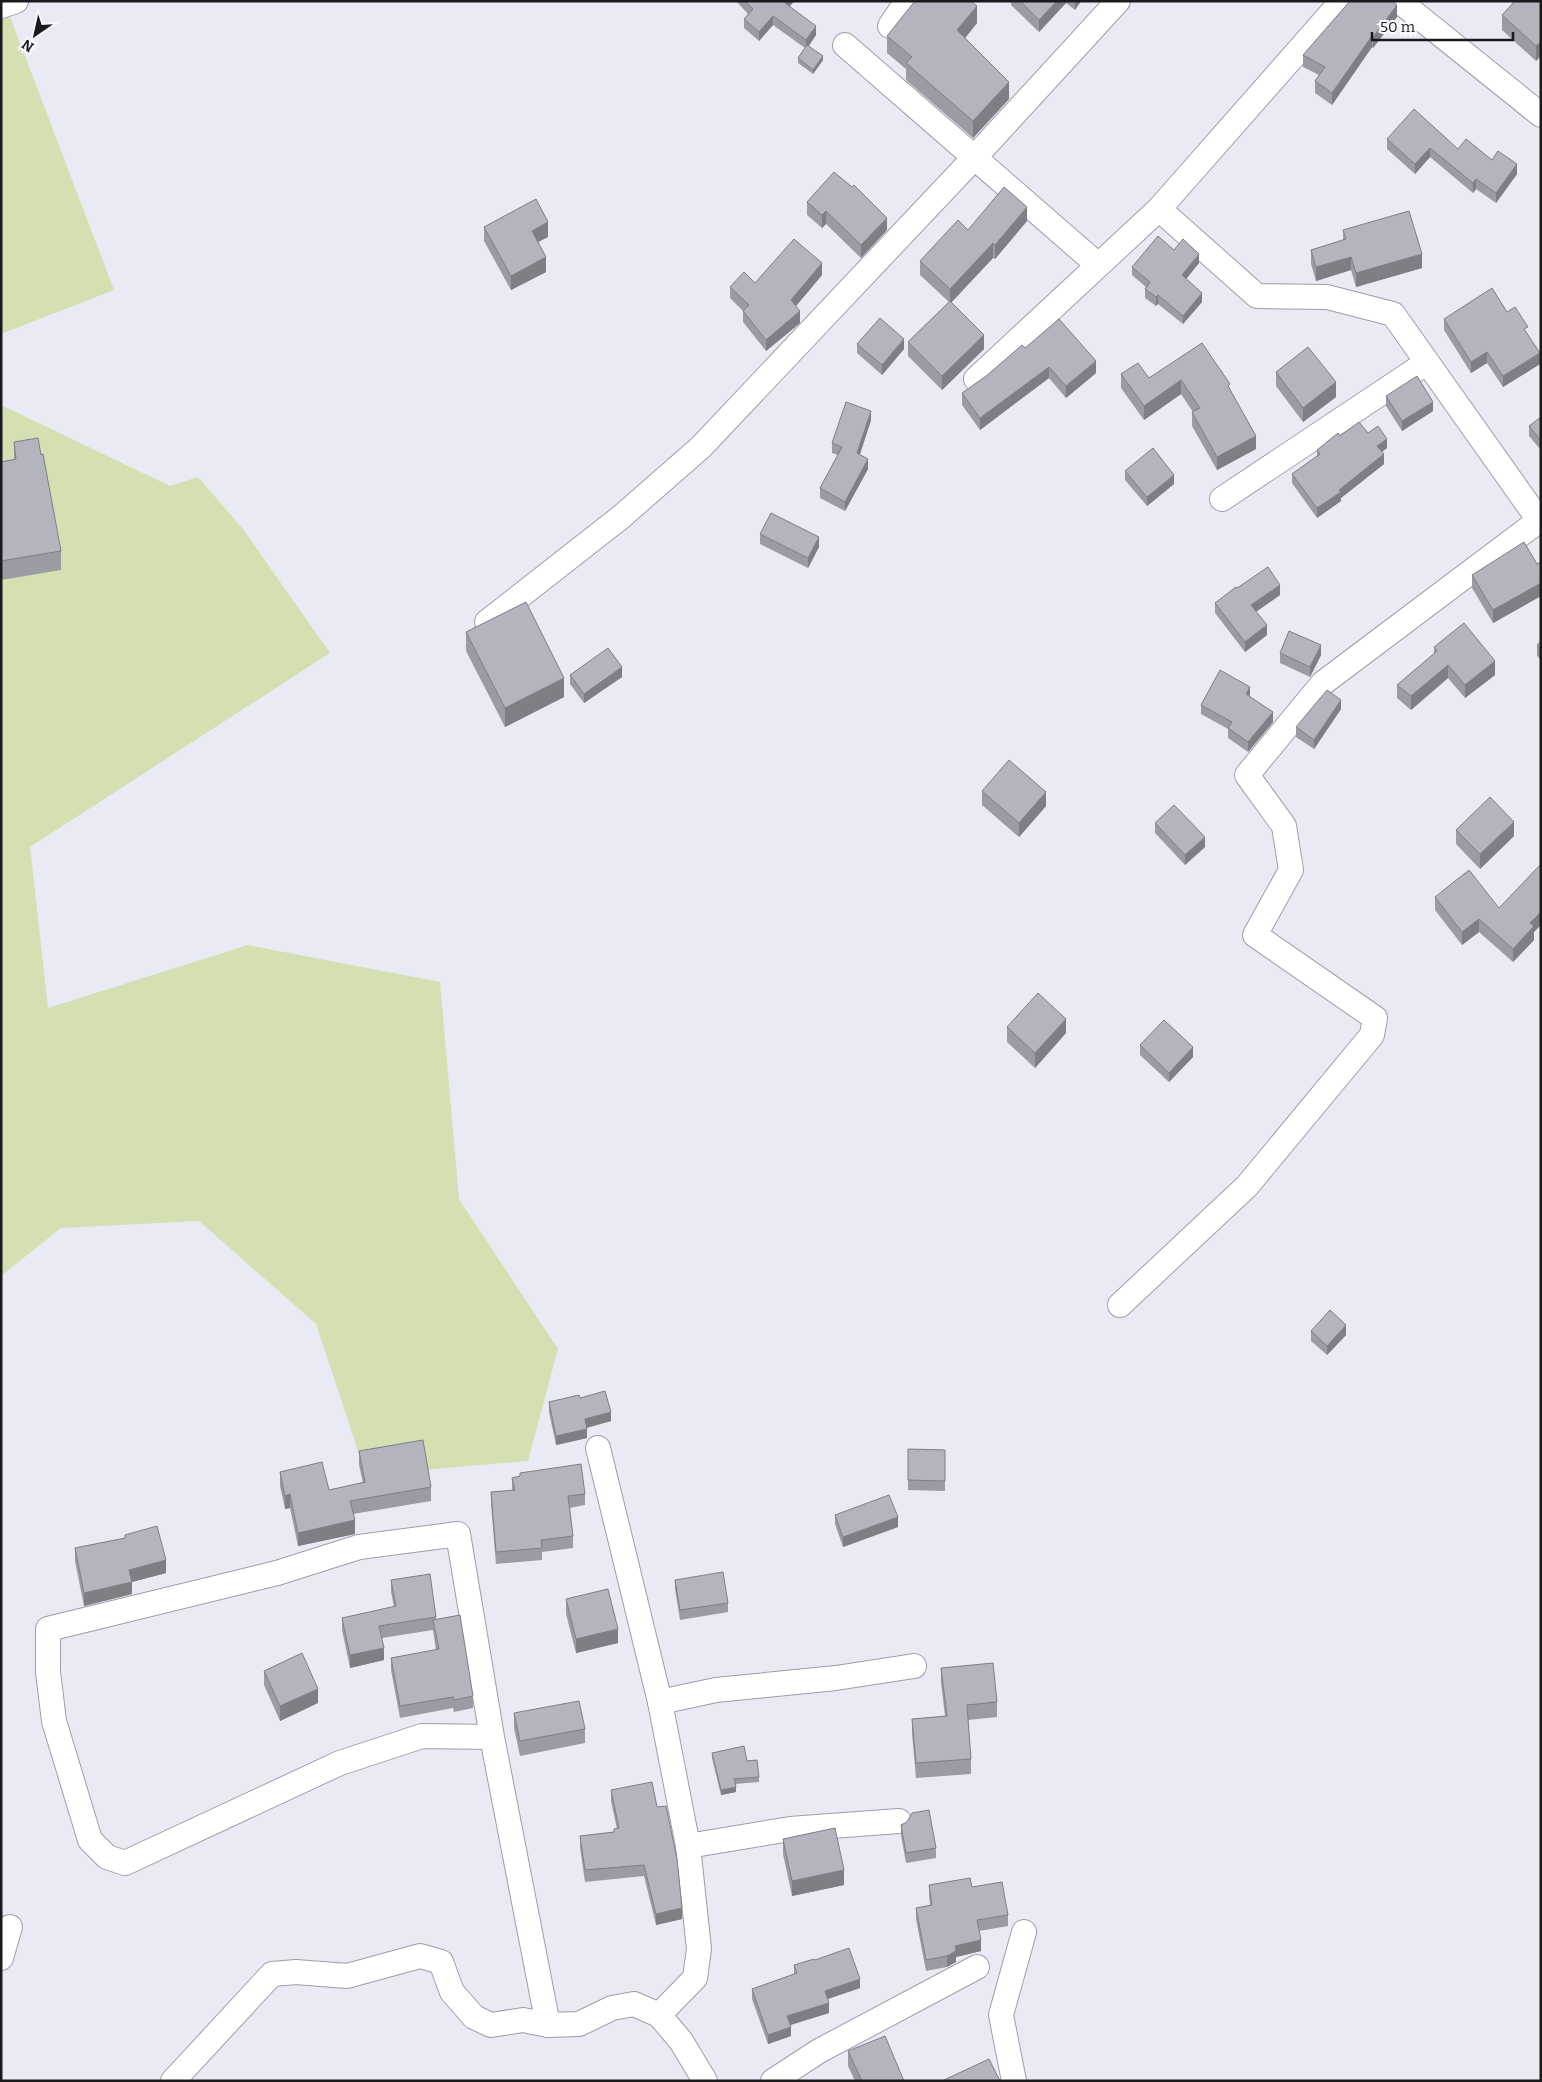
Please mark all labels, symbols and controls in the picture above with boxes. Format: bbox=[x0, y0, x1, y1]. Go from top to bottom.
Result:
north arrow bbox=[10, 10, 60, 60]
scale bar bbox=[1372, 10, 1513, 42]
text: 50 m bbox=[1380, 18, 1416, 36]
text: N bbox=[19, 35, 37, 55]

